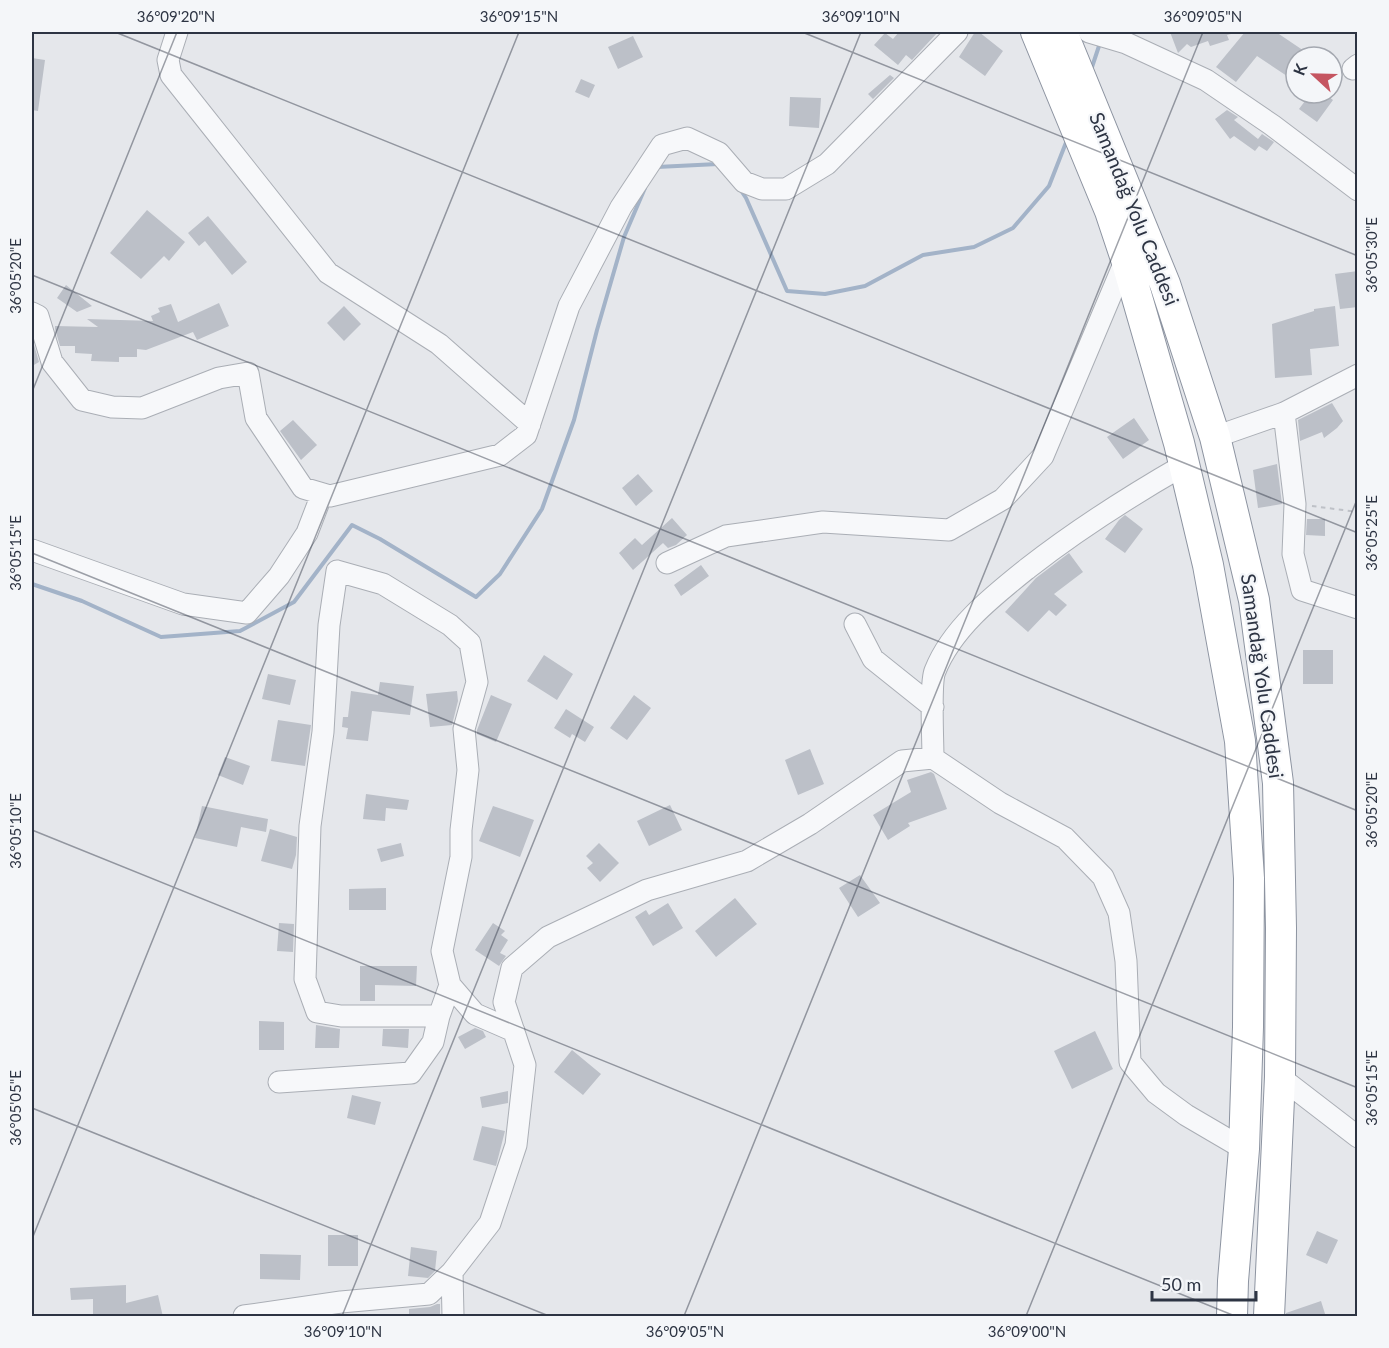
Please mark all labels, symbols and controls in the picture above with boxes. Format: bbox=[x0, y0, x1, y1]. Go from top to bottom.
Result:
text: 36°09'20"N bbox=[137, 7, 215, 25]
text: 36°09'15"N bbox=[480, 7, 558, 25]
text: 36°09'10"N bbox=[822, 7, 900, 25]
text: 36°09'05"N bbox=[1164, 7, 1242, 25]
north arrow bbox=[1284, 45, 1344, 105]
text: K bbox=[1289, 60, 1311, 78]
street label: Samandağ Yolu Caddesi bbox=[1085, 108, 1185, 309]
text: 36°05'30"E bbox=[1362, 217, 1380, 293]
text: 36°05'20"E bbox=[6, 238, 24, 314]
text: 36°05'25"E bbox=[1362, 495, 1380, 571]
text: 36°05'15"E bbox=[6, 515, 24, 591]
street label: Samandağ Yolu Caddesi bbox=[1237, 572, 1289, 780]
text: 36°05'20"E bbox=[1362, 772, 1380, 848]
text: 36°05'10"E bbox=[6, 793, 24, 869]
text: 36°05'15"E bbox=[1362, 1050, 1380, 1126]
text: 36°05'05"E bbox=[6, 1070, 24, 1146]
scale bar bbox=[1152, 1264, 1256, 1302]
text: 50 m bbox=[1161, 1273, 1201, 1295]
text: 36°09'10"N bbox=[304, 1322, 382, 1340]
text: 36°09'05"N bbox=[646, 1322, 724, 1340]
text: 36°09'00"N bbox=[988, 1322, 1066, 1340]

